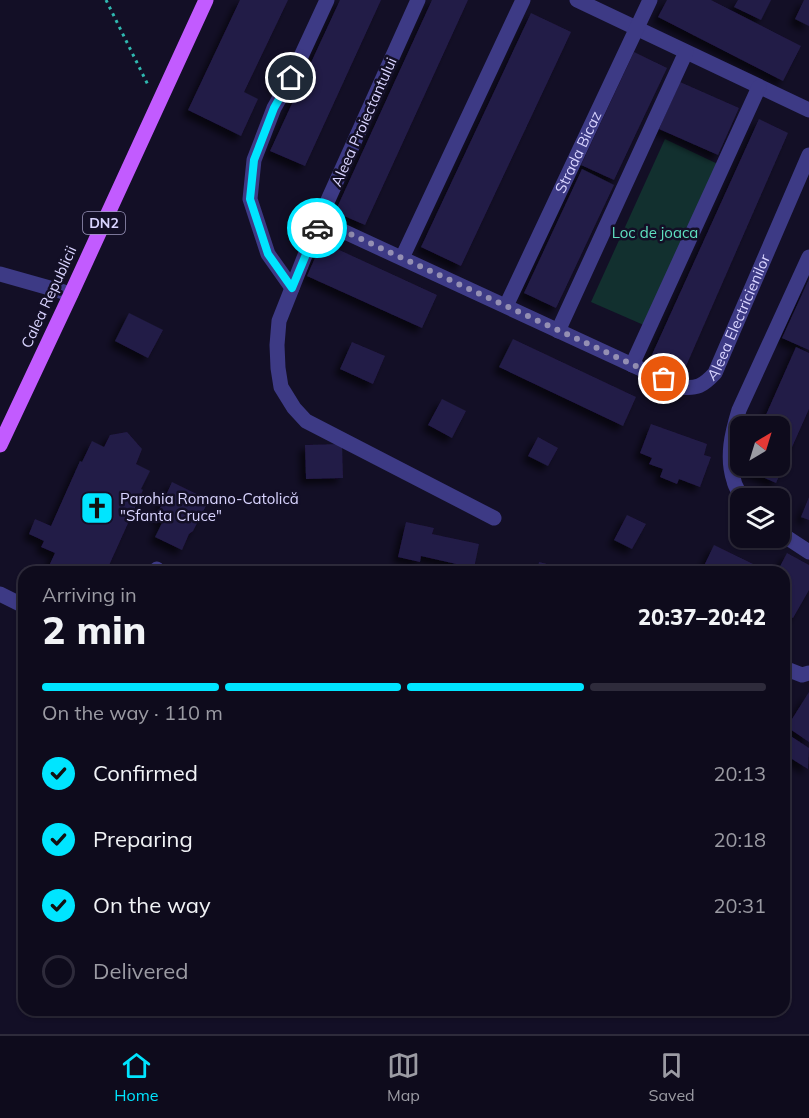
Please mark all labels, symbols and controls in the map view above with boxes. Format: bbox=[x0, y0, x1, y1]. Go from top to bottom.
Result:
pin bbox=[265, 52, 316, 103]
street label: Aleea Proiectantului bbox=[327, 54, 401, 189]
icon: home bbox=[274, 61, 307, 94]
street label: Strada Bicaz bbox=[550, 108, 606, 196]
courier bbox=[287, 198, 347, 258]
road number: DN2 bbox=[83, 212, 125, 234]
icon: car bbox=[301, 212, 334, 245]
park label: Loc de joaca bbox=[612, 223, 698, 242]
street label: Calea Republicii bbox=[17, 243, 80, 351]
street label: Aleea Electricienilor bbox=[703, 251, 774, 385]
pin bbox=[638, 353, 689, 404]
icon: bag bbox=[647, 362, 680, 395]
north arrow bbox=[730, 416, 790, 476]
map controls bbox=[730, 416, 790, 548]
button: layers bbox=[730, 488, 790, 548]
place label: Parohia Romano-Catolică "Sfanta Cruce" bbox=[120, 489, 299, 525]
church icon: Parohia Romano-Catolică "Sfanta Cruce" bbox=[79, 490, 115, 526]
text: Arriving in bbox=[42, 582, 137, 607]
text: 20:37–20:42 bbox=[638, 603, 766, 631]
text: 2 min bbox=[42, 605, 147, 654]
text: On the way · 110 m bbox=[42, 700, 223, 725]
icon: check bbox=[42, 757, 75, 790]
text: Confirmed bbox=[93, 759, 198, 787]
text: 20:13 bbox=[713, 761, 766, 786]
icon: check bbox=[42, 823, 75, 856]
text: Preparing bbox=[93, 825, 193, 853]
text: 20:18 bbox=[713, 827, 766, 852]
icon: check bbox=[42, 889, 75, 922]
text: On the way bbox=[93, 891, 211, 919]
text: 20:31 bbox=[713, 893, 766, 918]
text: Delivered bbox=[93, 957, 188, 985]
tab: Home bbox=[114, 1049, 158, 1105]
tab: Map bbox=[387, 1049, 420, 1105]
tab: Saved bbox=[649, 1049, 695, 1105]

